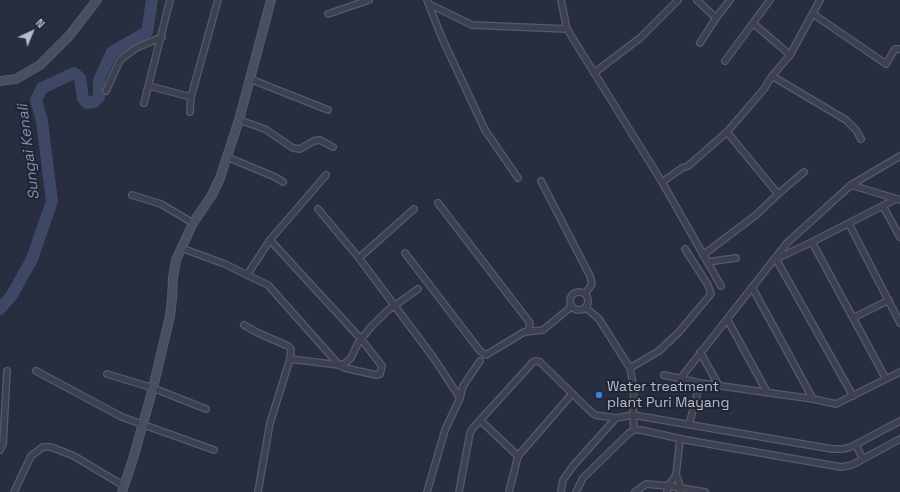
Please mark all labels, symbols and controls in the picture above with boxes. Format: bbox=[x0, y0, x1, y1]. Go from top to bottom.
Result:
north arrow bbox=[12, 12, 52, 52]
text: N bbox=[33, 16, 48, 31]
water label: Sungai Kenali bbox=[14, 103, 44, 201]
place label: Water treatment plant Puri Mayang bbox=[607, 379, 729, 412]
marker: Water treatment plant Puri Mayang bbox=[594, 390, 604, 400]

